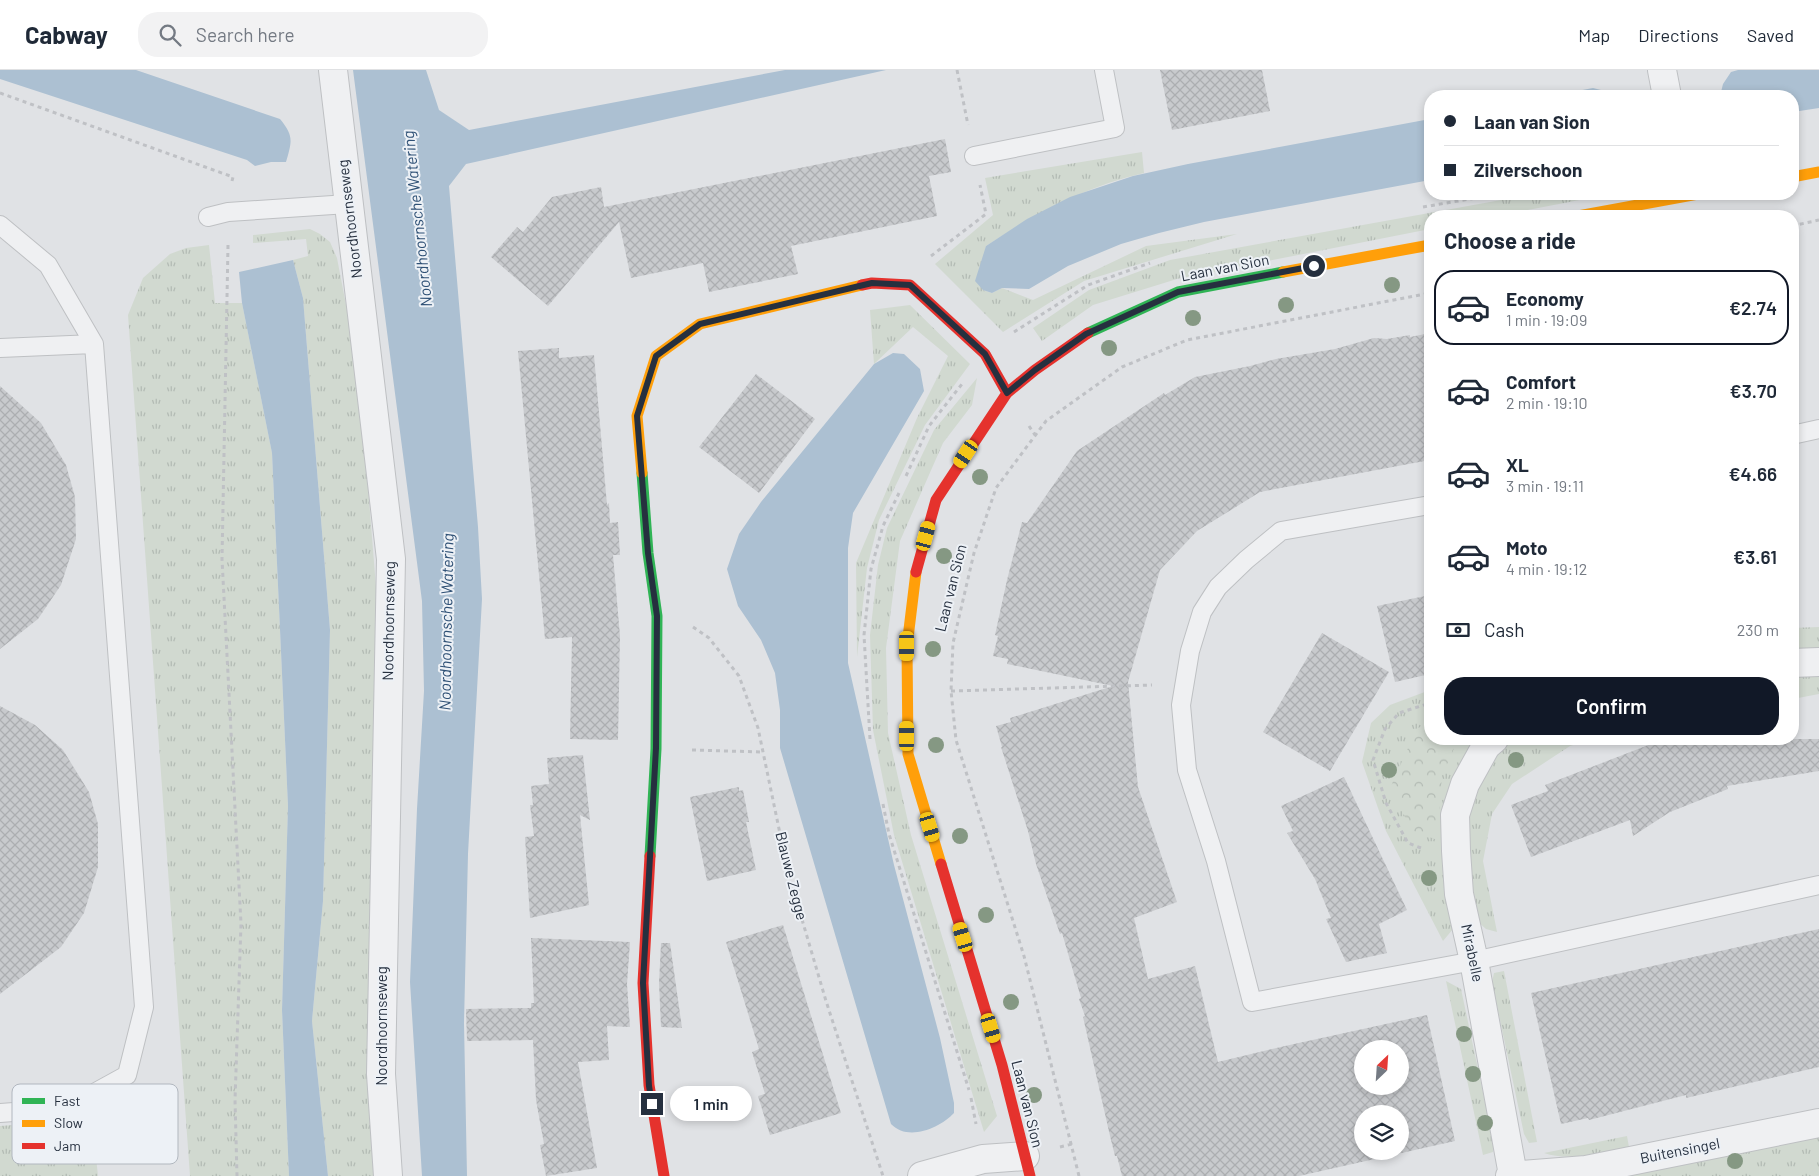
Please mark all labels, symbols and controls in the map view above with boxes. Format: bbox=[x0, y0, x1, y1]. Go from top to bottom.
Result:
search box bbox=[138, 12, 488, 57]
text: Cabway bbox=[25, 20, 108, 49]
icon: search bbox=[156, 21, 184, 49]
text: Search here bbox=[196, 23, 295, 46]
text: Map bbox=[1578, 24, 1610, 46]
text: Directions bbox=[1638, 24, 1719, 46]
text: Saved bbox=[1747, 24, 1794, 46]
text: Laan van Sion bbox=[1474, 110, 1590, 133]
water label: Noordhoornsche Watering bbox=[398, 130, 435, 308]
text: Zilverschoon bbox=[1474, 158, 1582, 181]
street label: Noordhoornseweg bbox=[333, 159, 365, 280]
text: Choose a ride bbox=[1444, 227, 1576, 253]
street label: Laan van Sion bbox=[1179, 250, 1270, 284]
route start bbox=[1303, 255, 1325, 277]
icon: car bbox=[1446, 285, 1491, 330]
text: Economy bbox=[1506, 287, 1584, 310]
text: €2.74 bbox=[1729, 296, 1777, 319]
text: 1 min · 19:09 bbox=[1506, 310, 1587, 329]
icon: car bbox=[1446, 368, 1491, 413]
text: Comfort bbox=[1506, 370, 1576, 393]
text: €3.70 bbox=[1730, 379, 1777, 402]
text: 2 min · 19:10 bbox=[1506, 393, 1587, 412]
car bbox=[951, 437, 980, 471]
icon: car bbox=[1446, 451, 1491, 496]
text: XL bbox=[1506, 453, 1529, 476]
text: €4.66 bbox=[1729, 462, 1777, 485]
text: 3 min · 19:11 bbox=[1506, 476, 1584, 495]
car bbox=[914, 520, 937, 552]
water label: Noordhoornsche Watering bbox=[434, 533, 457, 711]
icon: car bbox=[1446, 534, 1491, 579]
text: Moto bbox=[1506, 536, 1548, 559]
street label: Laan van Sion bbox=[930, 542, 970, 633]
text: €3.61 bbox=[1733, 545, 1777, 568]
text: 4 min · 19:12 bbox=[1506, 559, 1587, 578]
street label: Noordhoornseweg bbox=[378, 561, 398, 681]
icon: cash bbox=[1444, 616, 1472, 644]
text: Cash bbox=[1484, 618, 1525, 641]
text: 230 m bbox=[1737, 620, 1779, 639]
car bbox=[899, 631, 914, 661]
button: Confirm bbox=[1444, 677, 1779, 735]
car bbox=[899, 721, 914, 751]
car bbox=[918, 810, 941, 844]
street label: Blauwe Zegge bbox=[772, 830, 812, 922]
car bbox=[951, 920, 974, 954]
street label: Mirabelle bbox=[1458, 922, 1488, 983]
street label: Noordhoornseweg bbox=[372, 966, 390, 1086]
car bbox=[979, 1011, 1002, 1045]
north arrow bbox=[1354, 1040, 1409, 1095]
map controls bbox=[1354, 1040, 1409, 1160]
street label: Laan van Sion bbox=[1008, 1058, 1048, 1149]
legend bbox=[12, 1084, 178, 1164]
callout: 1 min bbox=[670, 1086, 752, 1122]
text: Fast bbox=[54, 1092, 80, 1109]
route end bbox=[641, 1093, 663, 1115]
text: 1 min bbox=[694, 1094, 728, 1113]
button: layers bbox=[1354, 1105, 1409, 1160]
text: Slow bbox=[54, 1114, 83, 1131]
street label: Buitensingel bbox=[1638, 1133, 1721, 1167]
text: Jam bbox=[54, 1137, 81, 1154]

